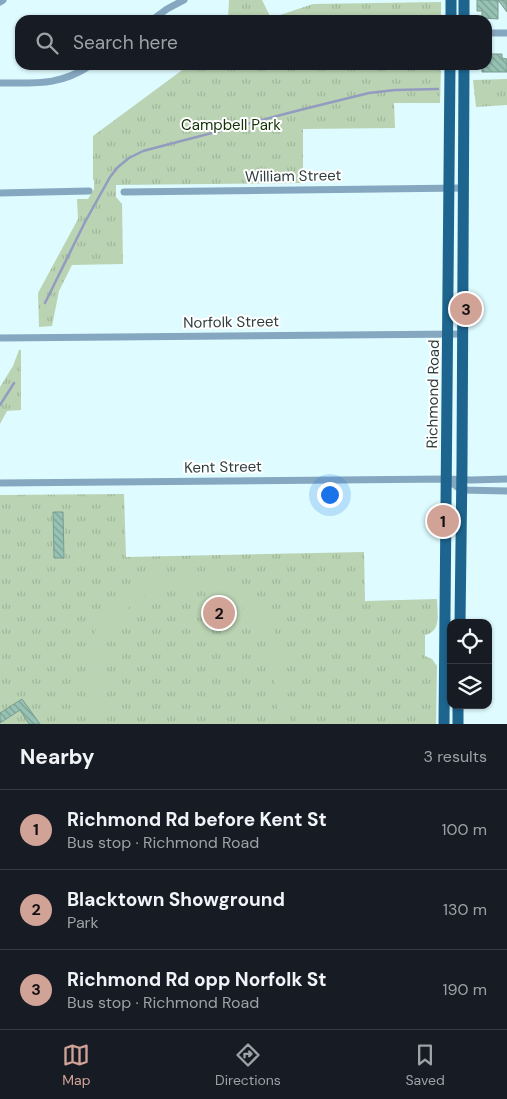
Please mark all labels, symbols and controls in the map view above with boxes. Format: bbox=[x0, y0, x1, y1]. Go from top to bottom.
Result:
search box bbox=[15, 15, 492, 70]
icon: search bbox=[33, 29, 61, 57]
text: Search here bbox=[73, 30, 178, 55]
park label: Campbell Park bbox=[181, 115, 281, 135]
street label: William Street bbox=[245, 165, 342, 187]
pin: 3 bbox=[450, 290, 482, 328]
street label: Norfolk Street bbox=[183, 311, 279, 333]
street label: Richmond Road bbox=[422, 339, 444, 449]
street label: Kent Street bbox=[184, 456, 262, 478]
your location bbox=[317, 482, 343, 508]
pin: 1 bbox=[427, 502, 459, 540]
pin: 2 bbox=[203, 594, 235, 632]
map controls bbox=[447, 619, 492, 709]
button: locate bbox=[447, 619, 492, 664]
button: layers bbox=[447, 664, 492, 709]
text: Nearby bbox=[20, 743, 94, 771]
text: 3 results bbox=[424, 746, 487, 767]
text: Richmond Rd before Kent St bbox=[67, 807, 327, 832]
text: 1 bbox=[33, 819, 39, 840]
text: 100 m bbox=[442, 819, 487, 840]
text: Bus stop · Richmond Road bbox=[67, 832, 259, 853]
text: Blacktown Showground bbox=[67, 887, 285, 912]
text: 2 bbox=[31, 899, 41, 920]
text: 130 m bbox=[443, 899, 487, 920]
text: Park bbox=[67, 912, 99, 933]
text: Richmond Rd opp Norfolk St bbox=[67, 967, 327, 992]
text: 3 bbox=[31, 979, 41, 1000]
text: 190 m bbox=[443, 979, 487, 1000]
text: Bus stop · Richmond Road bbox=[67, 992, 259, 1013]
tab: Map bbox=[62, 1041, 90, 1089]
tab: Directions bbox=[215, 1041, 281, 1089]
tab: Saved bbox=[405, 1041, 445, 1089]

